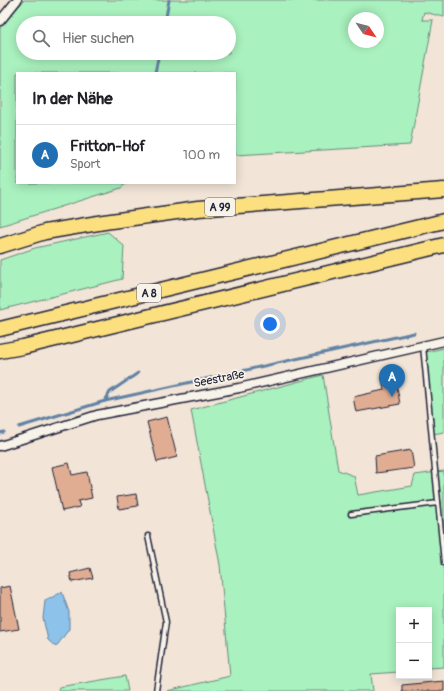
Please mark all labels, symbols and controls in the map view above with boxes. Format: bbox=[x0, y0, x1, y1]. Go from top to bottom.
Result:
north arrow bbox=[348, 12, 384, 48]
search box bbox=[16, 16, 236, 60]
icon: search bbox=[30, 27, 52, 49]
text: Hier suchen bbox=[62, 29, 134, 48]
text: In der Nähe bbox=[32, 88, 113, 109]
text: Fritton-Hof bbox=[70, 137, 146, 156]
text: A bbox=[41, 147, 49, 163]
text: 100 m bbox=[183, 147, 220, 163]
text: Sport bbox=[70, 156, 101, 172]
road number: A 99 bbox=[205, 198, 235, 216]
road number: A 8 bbox=[137, 284, 161, 302]
your location bbox=[260, 314, 280, 334]
pin: A bbox=[379, 364, 405, 397]
street label: Seestraße bbox=[192, 367, 246, 391]
map controls bbox=[396, 607, 432, 679]
button: + bbox=[396, 607, 432, 643]
button: − bbox=[396, 643, 432, 679]

